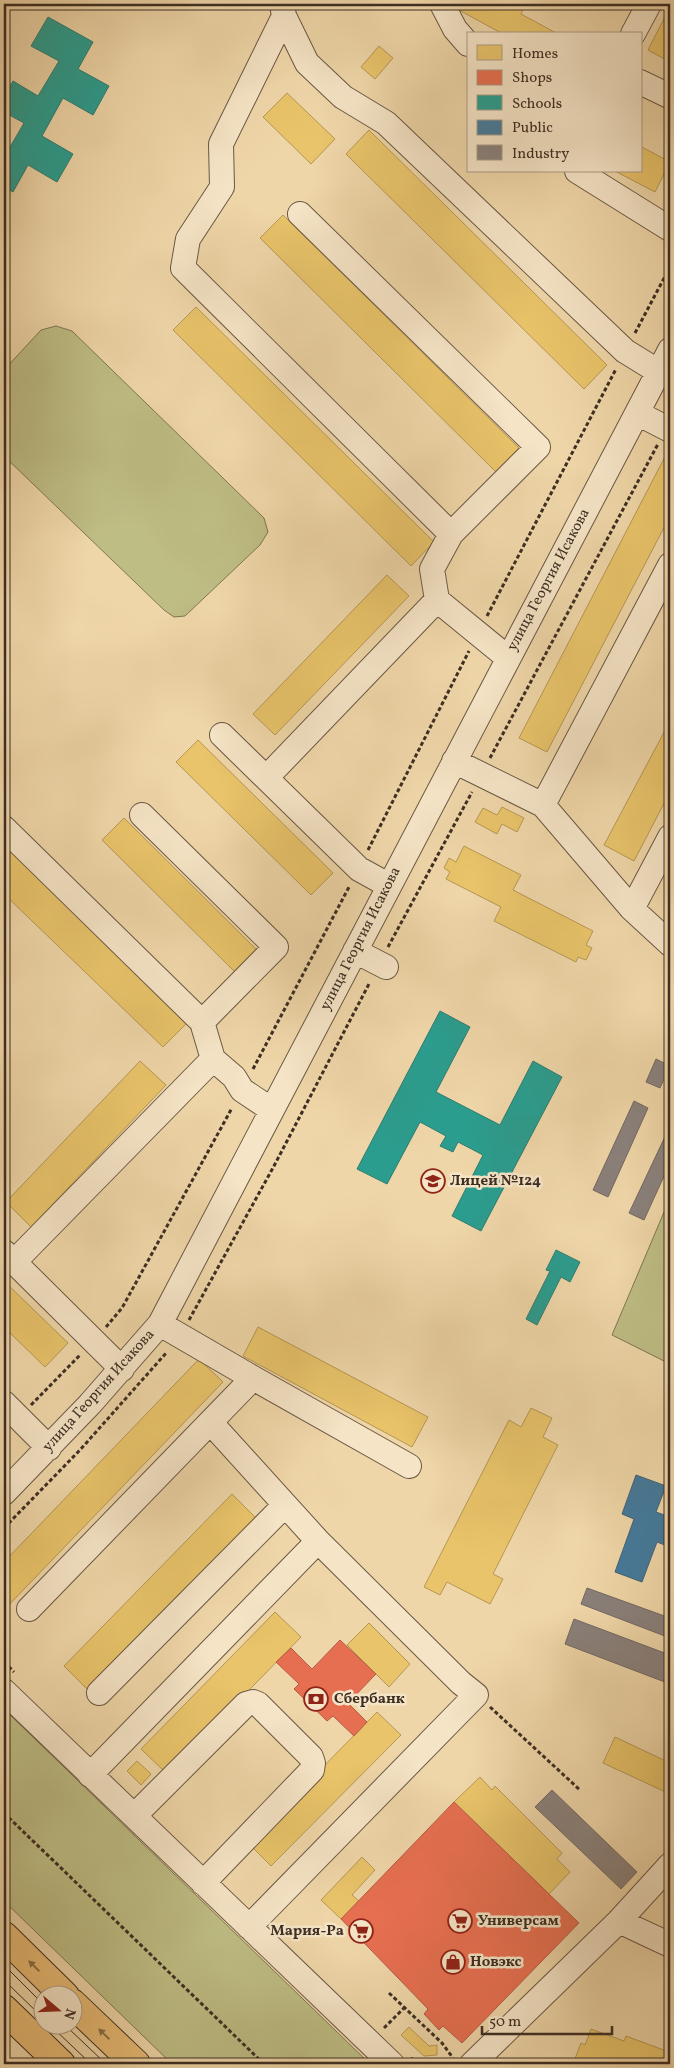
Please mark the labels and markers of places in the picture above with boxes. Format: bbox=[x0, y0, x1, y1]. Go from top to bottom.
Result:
school or university icon: Лицей №124 bbox=[420, 1168, 446, 1194]
place label: Лицей №124 bbox=[450, 1171, 541, 1192]
bank icon: Сбербанк bbox=[303, 1686, 329, 1712]
place label: Сбербанк bbox=[334, 1689, 405, 1710]
supermarket icon: Универсам bbox=[447, 1908, 473, 1934]
place label: Универсам bbox=[478, 1911, 559, 1932]
supermarket icon: Мария-Ра bbox=[348, 1918, 374, 1944]
place label: Мария-Ра bbox=[270, 1921, 344, 1942]
shop icon: Новэкс bbox=[440, 1949, 466, 1975]
place label: Новэкс bbox=[470, 1952, 522, 1973]

